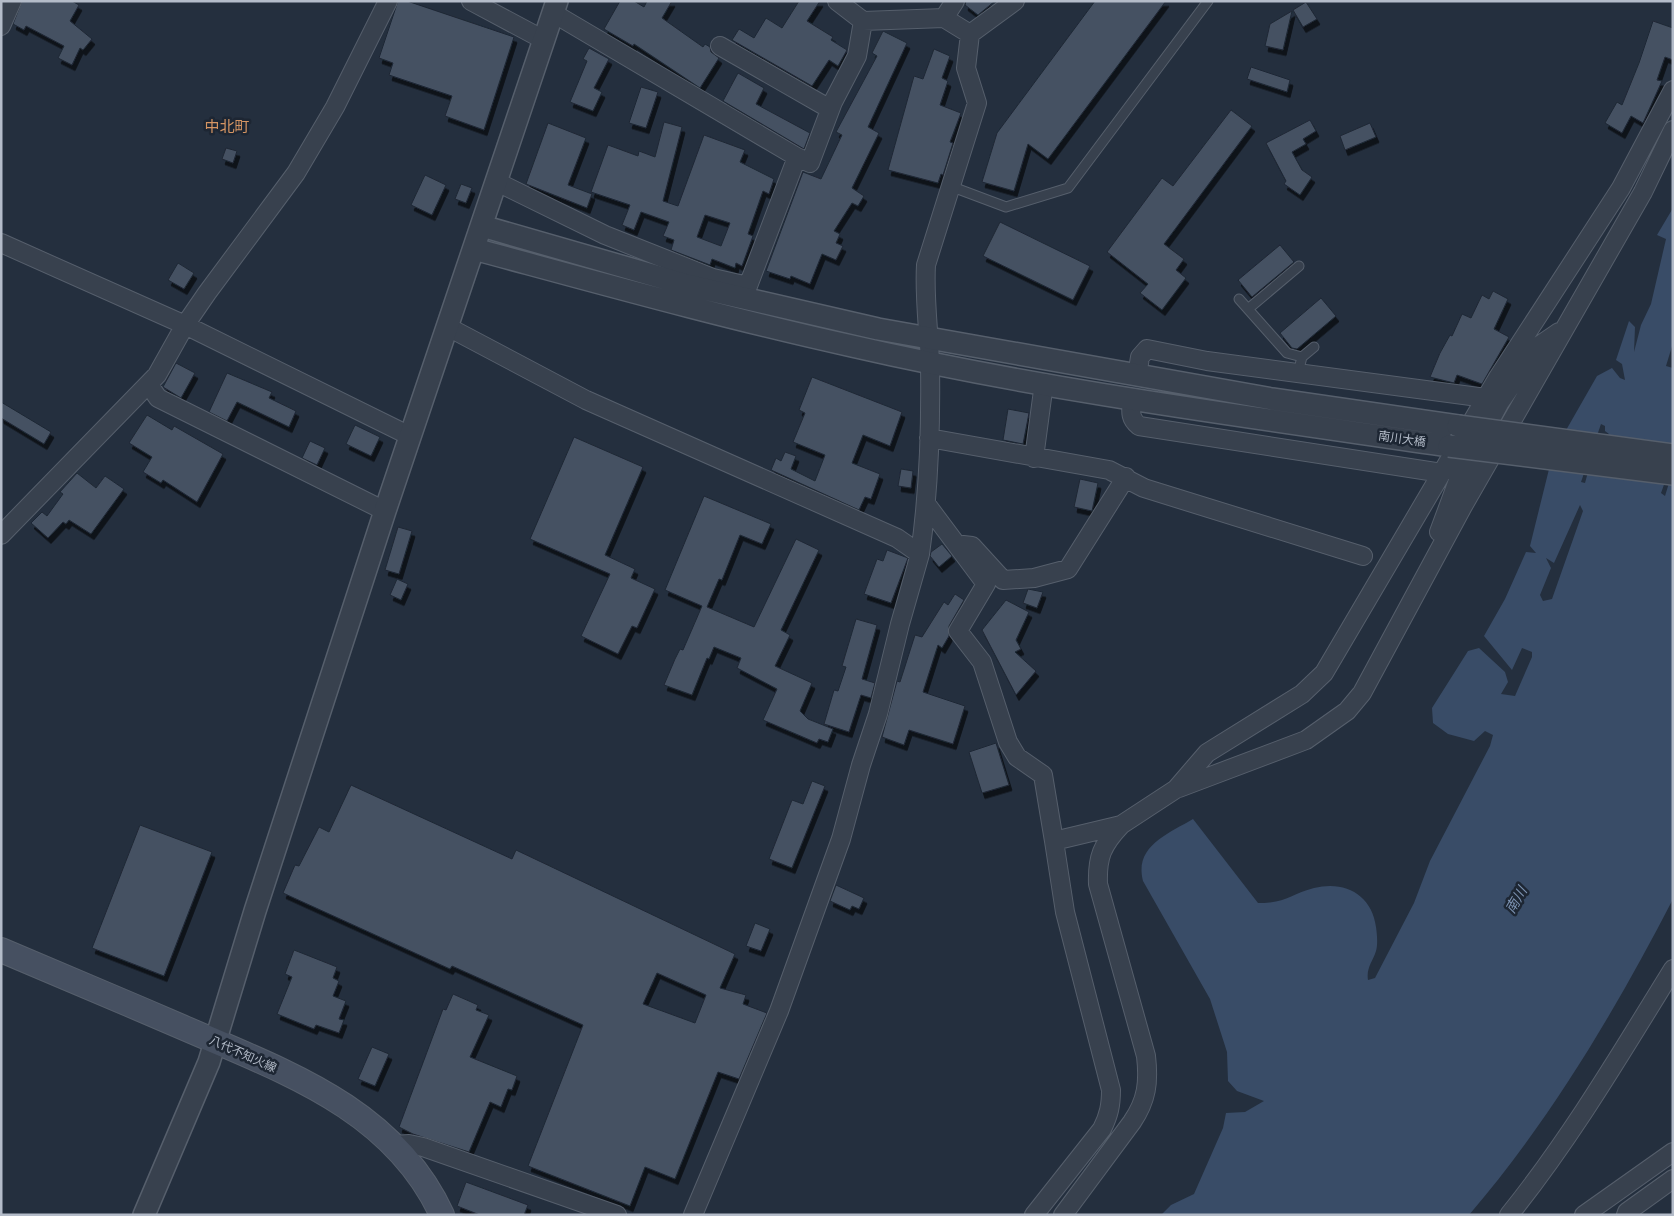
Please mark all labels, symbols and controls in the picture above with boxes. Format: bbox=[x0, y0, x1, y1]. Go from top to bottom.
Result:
district label: 中北町 bbox=[204, 118, 250, 136]
street label: 南川大橋 bbox=[1377, 429, 1427, 449]
water label: 南川 bbox=[1502, 882, 1532, 917]
street label: 八代不知火線 bbox=[207, 1033, 279, 1075]

